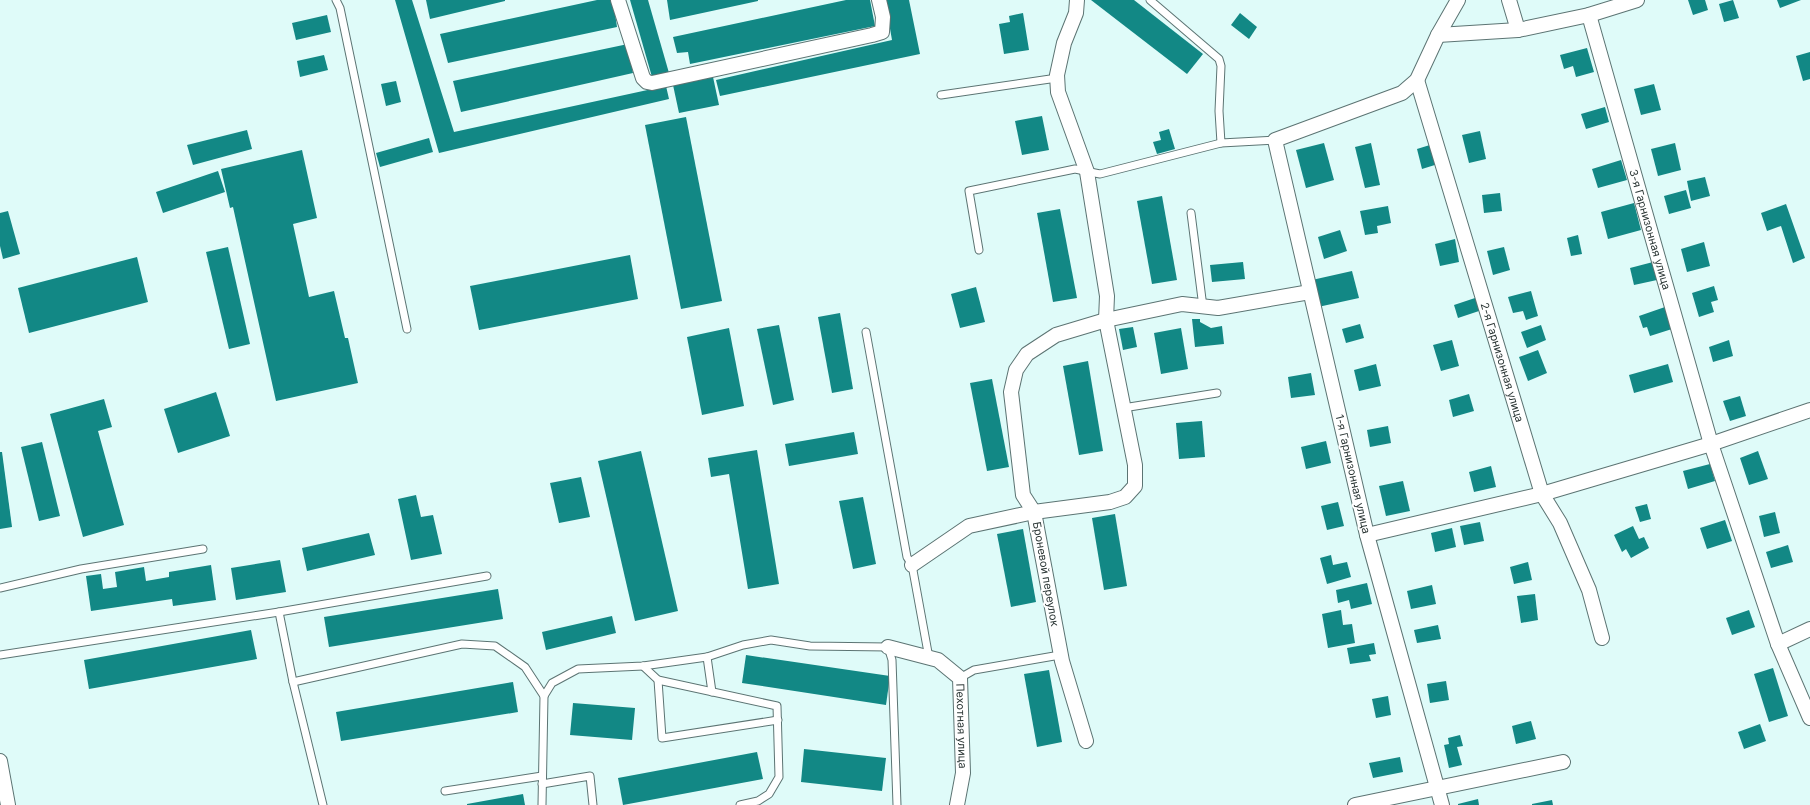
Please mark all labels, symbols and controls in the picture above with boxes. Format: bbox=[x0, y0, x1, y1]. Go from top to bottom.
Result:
street label: 3-я Гарнизонная улица bbox=[1626, 168, 1674, 291]
street label: 2-я Гарнизонная улица bbox=[1478, 301, 1527, 424]
street label: 1-я Гарнизонная улица bbox=[1332, 413, 1374, 535]
street label: Броневой переулок bbox=[1030, 521, 1062, 628]
street label: Пехотная улица bbox=[953, 683, 970, 769]

